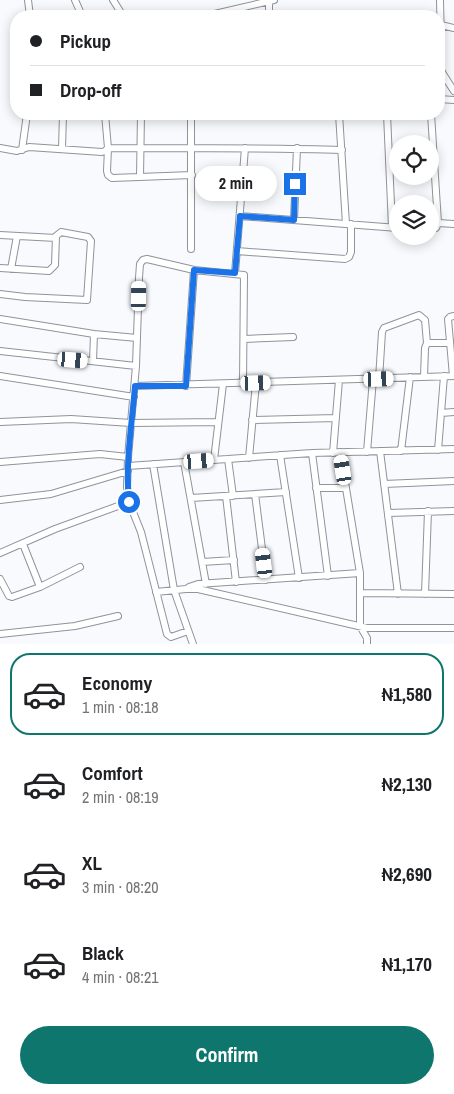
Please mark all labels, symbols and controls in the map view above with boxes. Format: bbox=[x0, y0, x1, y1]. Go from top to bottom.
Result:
text: Pickup bbox=[60, 28, 111, 54]
text: Drop-off bbox=[60, 77, 121, 103]
map controls bbox=[389, 135, 439, 245]
button: locate bbox=[389, 135, 439, 185]
callout: 2 min bbox=[195, 166, 278, 202]
text: 2 min bbox=[219, 172, 253, 194]
route end bbox=[284, 173, 306, 195]
button: layers bbox=[389, 195, 439, 245]
car bbox=[131, 281, 146, 311]
car bbox=[57, 351, 88, 369]
car bbox=[363, 371, 394, 387]
car bbox=[240, 375, 271, 391]
car bbox=[183, 452, 214, 470]
car bbox=[333, 454, 352, 486]
route start bbox=[118, 491, 140, 513]
car bbox=[254, 547, 273, 579]
text: Economy bbox=[82, 670, 152, 696]
icon: car bbox=[22, 672, 67, 717]
text: ₦1,580 bbox=[382, 681, 432, 707]
text: 1 min · 08:18 bbox=[82, 696, 159, 718]
text: Comfort bbox=[82, 760, 143, 786]
icon: car bbox=[22, 762, 67, 807]
text: ₦2,130 bbox=[382, 771, 432, 797]
text: 2 min · 08:19 bbox=[82, 786, 159, 808]
text: XL bbox=[82, 850, 102, 876]
icon: car bbox=[22, 852, 67, 897]
text: ₦2,690 bbox=[382, 861, 432, 887]
text: 3 min · 08:20 bbox=[82, 876, 159, 898]
text: Black bbox=[82, 940, 124, 966]
icon: car bbox=[22, 942, 67, 987]
text: ₦1,170 bbox=[382, 951, 432, 977]
text: 4 min · 08:21 bbox=[82, 966, 159, 988]
button: Confirm bbox=[20, 1026, 434, 1084]

